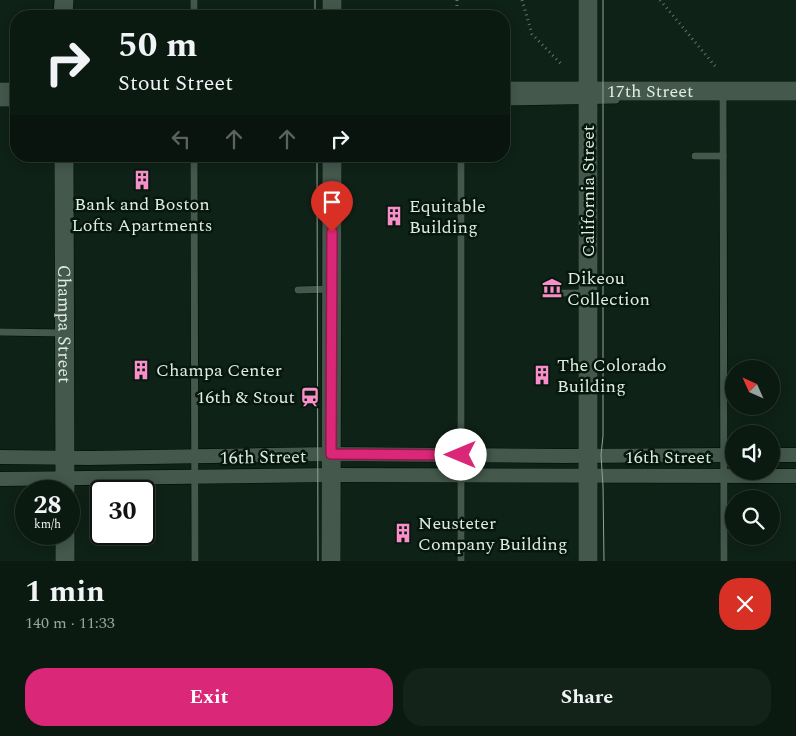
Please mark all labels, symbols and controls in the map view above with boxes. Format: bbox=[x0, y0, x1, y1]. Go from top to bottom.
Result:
text: 50 m bbox=[118, 19, 198, 72]
icon: right bbox=[35, 30, 100, 95]
text: Stout Street bbox=[118, 67, 233, 100]
street label: 17th Street bbox=[607, 78, 693, 105]
icon: left bbox=[167, 125, 195, 153]
icon: ahead bbox=[220, 125, 248, 153]
icon: ahead bbox=[273, 125, 301, 153]
icon: right bbox=[326, 125, 354, 153]
street label: California Street bbox=[575, 125, 602, 257]
building icon: Bank and Boston Lofts Apartments bbox=[131, 169, 153, 191]
pin bbox=[311, 181, 353, 232]
icon: arrive bbox=[318, 188, 346, 216]
place label: Bank and Boston Lofts Apartments bbox=[71, 191, 213, 239]
place label: Equitable Building bbox=[409, 193, 486, 241]
building icon: Equitable Building bbox=[383, 205, 405, 227]
street label: Champa Street bbox=[50, 265, 78, 383]
place label: Dikeou Collection bbox=[567, 265, 650, 313]
museum icon: Dikeou Collection bbox=[541, 277, 563, 299]
place label: The Colorado Building bbox=[557, 352, 667, 400]
place label: Champa Center bbox=[156, 357, 282, 384]
building icon: Champa Center bbox=[130, 359, 152, 381]
north arrow bbox=[725, 360, 780, 415]
map controls bbox=[725, 360, 780, 545]
building icon: The Colorado Building bbox=[531, 364, 553, 386]
place label: 16th & Stout bbox=[196, 384, 295, 411]
station icon: 16th & Stout bbox=[299, 386, 321, 408]
button: sound bbox=[725, 425, 780, 480]
position arrow bbox=[434, 428, 486, 480]
street label: 16th Street bbox=[219, 443, 307, 472]
street label: 16th Street bbox=[625, 444, 711, 471]
speed limit sign: 30 bbox=[90, 480, 155, 545]
text: 28 bbox=[33, 487, 62, 525]
button: search bbox=[725, 490, 780, 545]
place label: Neusteter Company Building bbox=[418, 510, 568, 558]
text: km/h bbox=[34, 515, 61, 534]
building icon: Neusteter Company Building bbox=[392, 522, 414, 544]
text: 1 min bbox=[25, 569, 105, 615]
button: close bbox=[719, 578, 771, 630]
text: 140 m · 11:33 bbox=[25, 611, 115, 635]
button: Exit bbox=[25, 668, 393, 726]
button: Share bbox=[403, 668, 771, 726]

